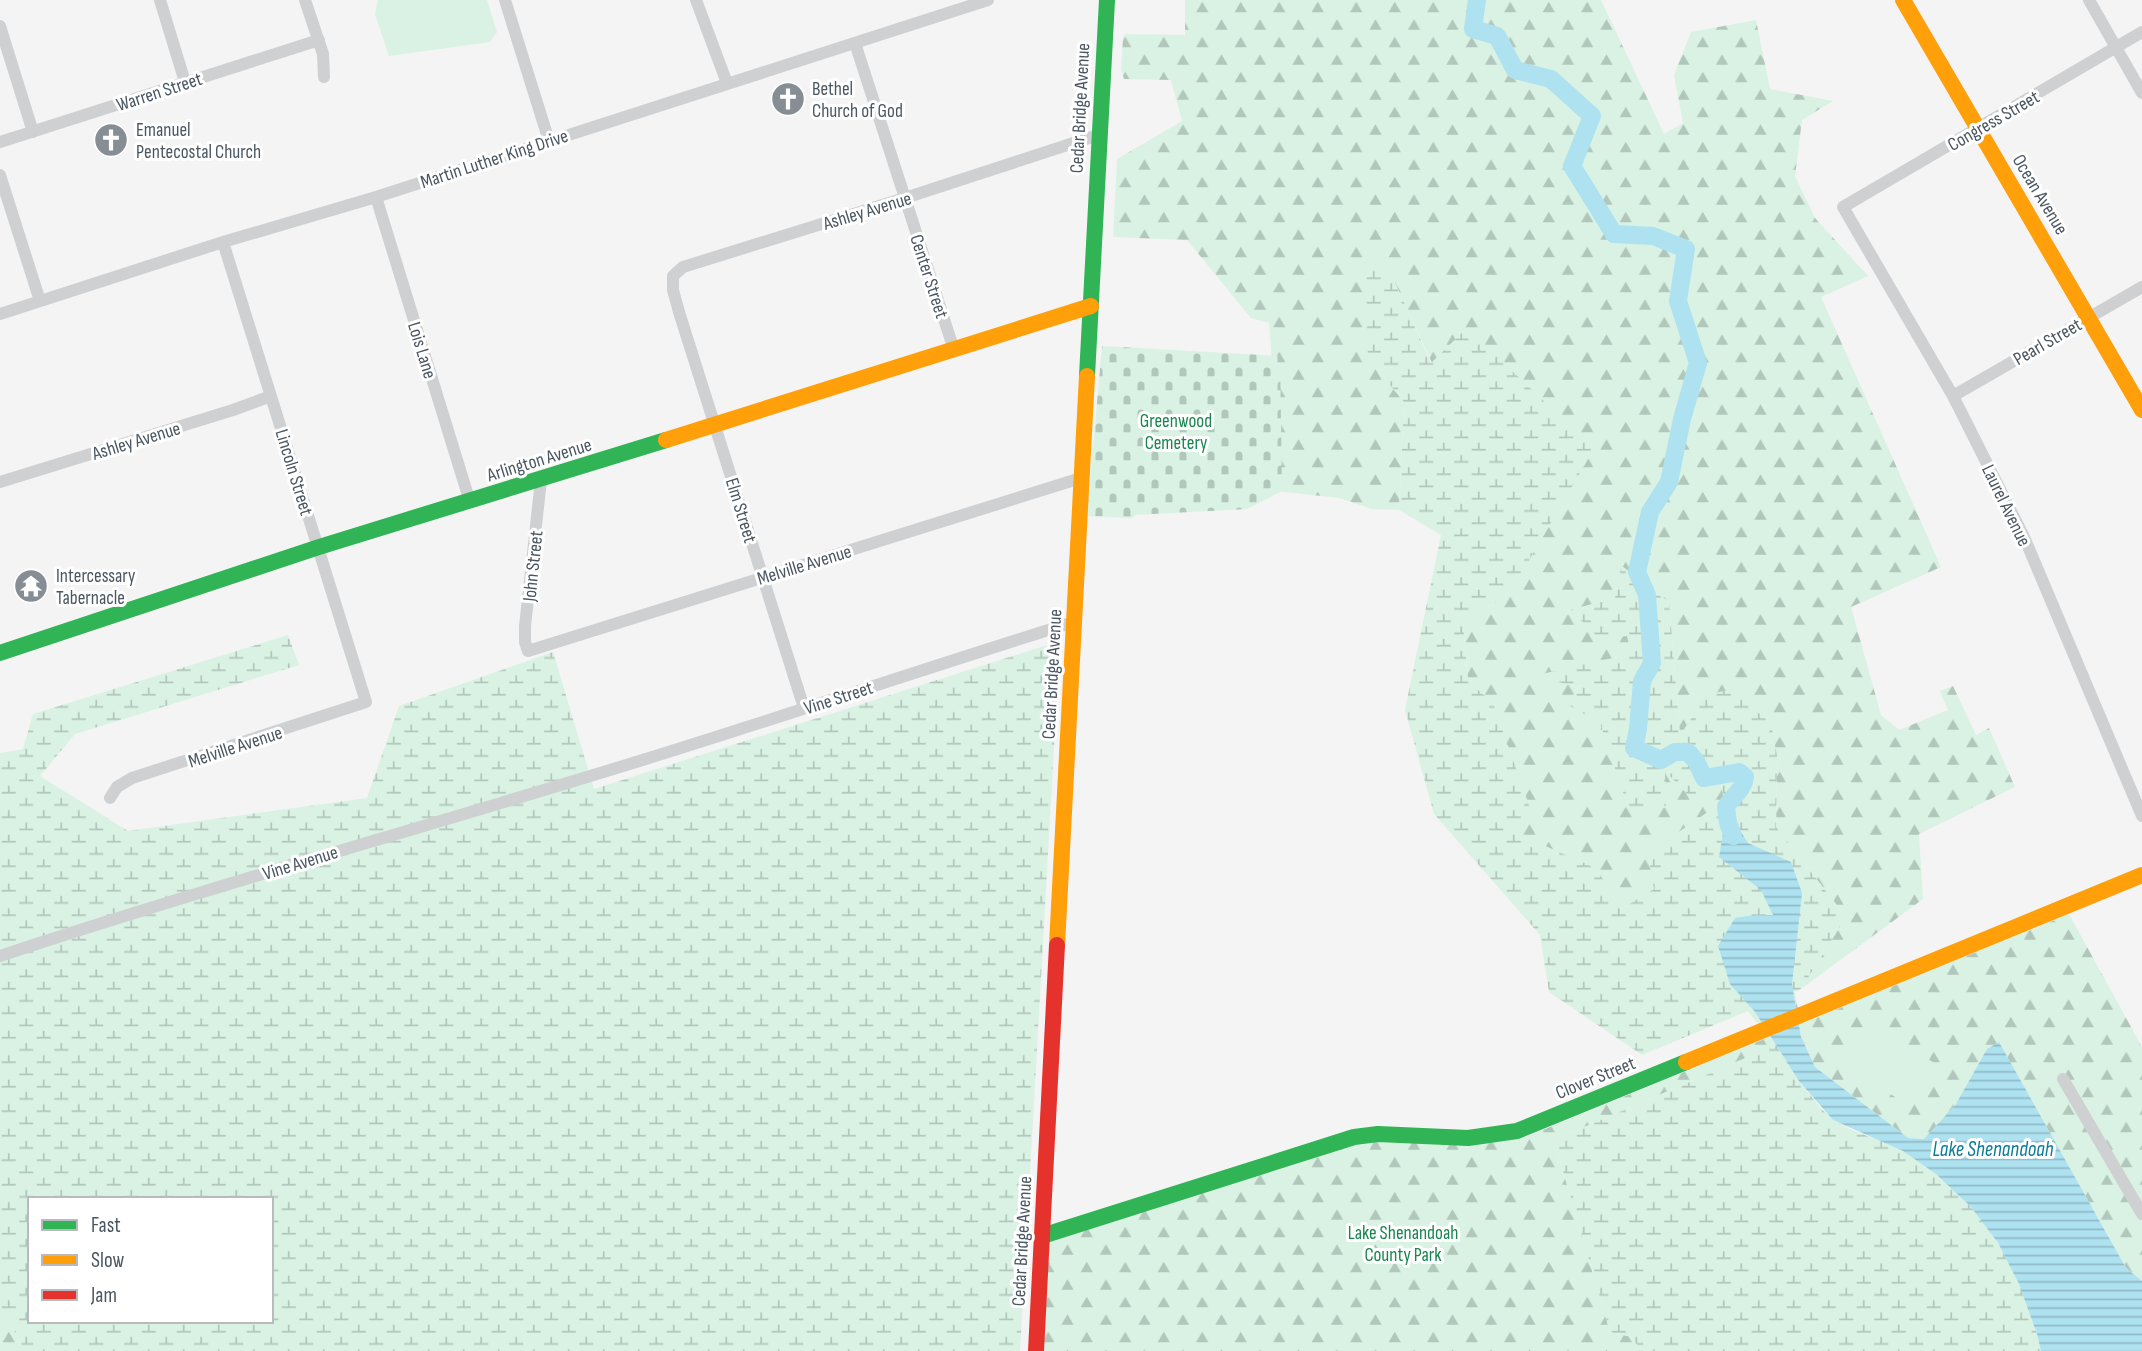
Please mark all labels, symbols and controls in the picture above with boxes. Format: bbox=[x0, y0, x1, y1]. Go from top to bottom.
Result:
street label: Cedar Bridge Avenue bbox=[1066, 42, 1095, 174]
street label: Warren Street bbox=[114, 68, 205, 117]
place label: Bethel Church of God bbox=[812, 78, 903, 123]
church icon: Bethel Church of God bbox=[769, 80, 807, 118]
street label: Congress Street bbox=[1944, 86, 2044, 157]
place label: Emanuel Pentecostal Church bbox=[136, 119, 261, 164]
church icon: Emanuel Pentecostal Church bbox=[92, 121, 130, 159]
street label: Martin Luther King Drive bbox=[418, 125, 571, 194]
street label: Ocean Avenue bbox=[2007, 151, 2073, 239]
street label: Ashley Avenue bbox=[820, 187, 914, 236]
street label: Center Street bbox=[904, 232, 953, 321]
street label: Pearl Street bbox=[2009, 313, 2086, 371]
street label: Lois Lane bbox=[402, 319, 441, 382]
park label: Greenwood Cemetery bbox=[1140, 410, 1212, 455]
street label: Ashley Avenue bbox=[89, 417, 183, 466]
street label: Lincoln Street bbox=[270, 427, 318, 518]
street label: Arlington Avenue bbox=[483, 434, 595, 488]
street label: Laurel Avenue bbox=[1976, 461, 2035, 550]
street label: Elm Street bbox=[720, 475, 761, 546]
street label: John Street bbox=[518, 529, 549, 604]
street label: Melville Avenue bbox=[754, 540, 854, 591]
place label: Intercessary Tabernacle bbox=[56, 565, 136, 610]
temple icon: Intercessary Tabernacle bbox=[12, 567, 50, 605]
street label: Cedar Bridge Avenue bbox=[1038, 608, 1067, 740]
street label: Vine Street bbox=[801, 676, 876, 720]
street label: Melville Avenue bbox=[186, 721, 285, 773]
street label: Vine Avenue bbox=[260, 841, 341, 886]
street label: Clover Street bbox=[1552, 1052, 1639, 1105]
water label: Lake Shenandoah bbox=[1932, 1137, 2054, 1162]
street label: Cedar Bridge Avenue bbox=[1008, 1175, 1037, 1307]
legend bbox=[28, 1197, 273, 1323]
text: Fast bbox=[91, 1213, 121, 1238]
park label: Lake Shenandoah County Park bbox=[1348, 1222, 1458, 1267]
text: Slow bbox=[91, 1248, 125, 1273]
text: Jam bbox=[90, 1283, 117, 1308]

